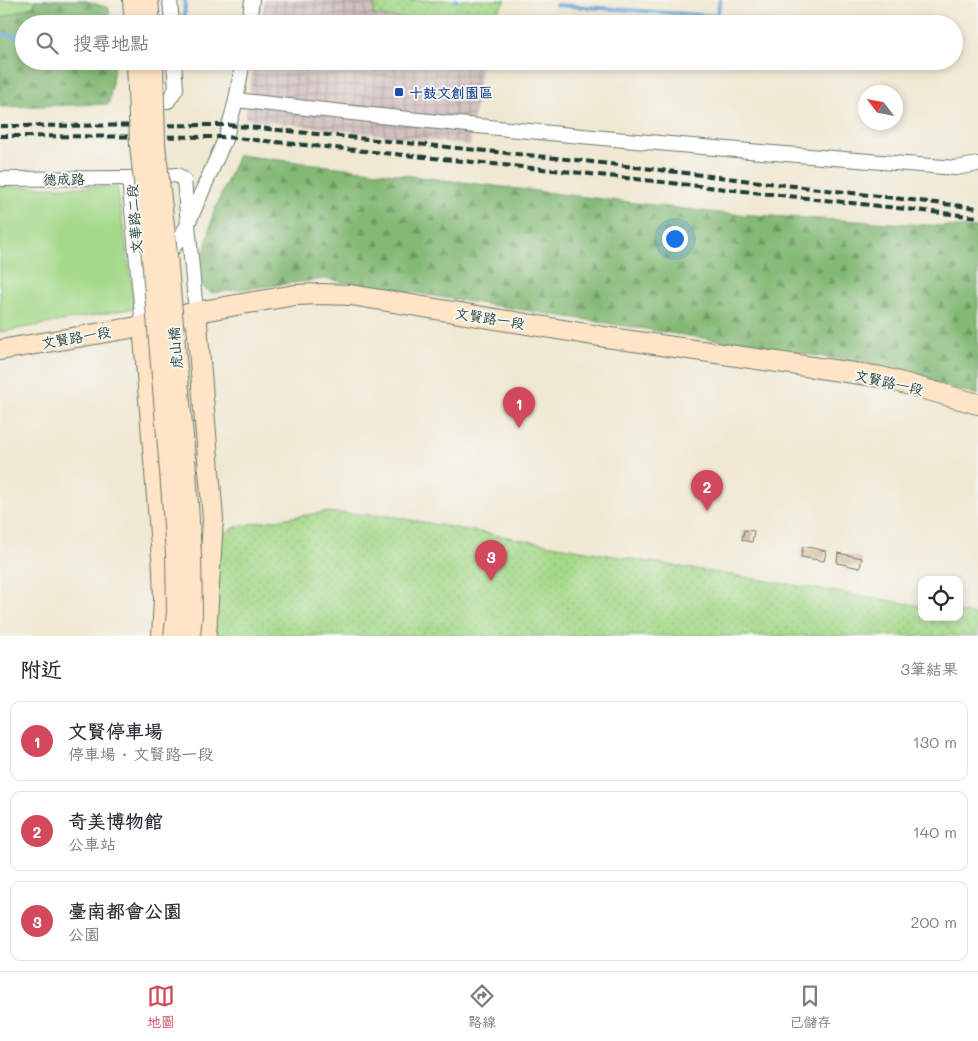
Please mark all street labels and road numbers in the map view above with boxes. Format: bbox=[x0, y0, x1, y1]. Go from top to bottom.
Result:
street label: 德成路 bbox=[43, 169, 85, 189]
street label: 文華路二段 bbox=[122, 183, 146, 255]
street label: 文賢路一段 bbox=[454, 303, 526, 333]
street label: 文賢路一段 bbox=[40, 322, 112, 352]
street label: 虎山橋 bbox=[164, 326, 186, 370]
street label: 文賢路一段 bbox=[853, 365, 925, 399]

